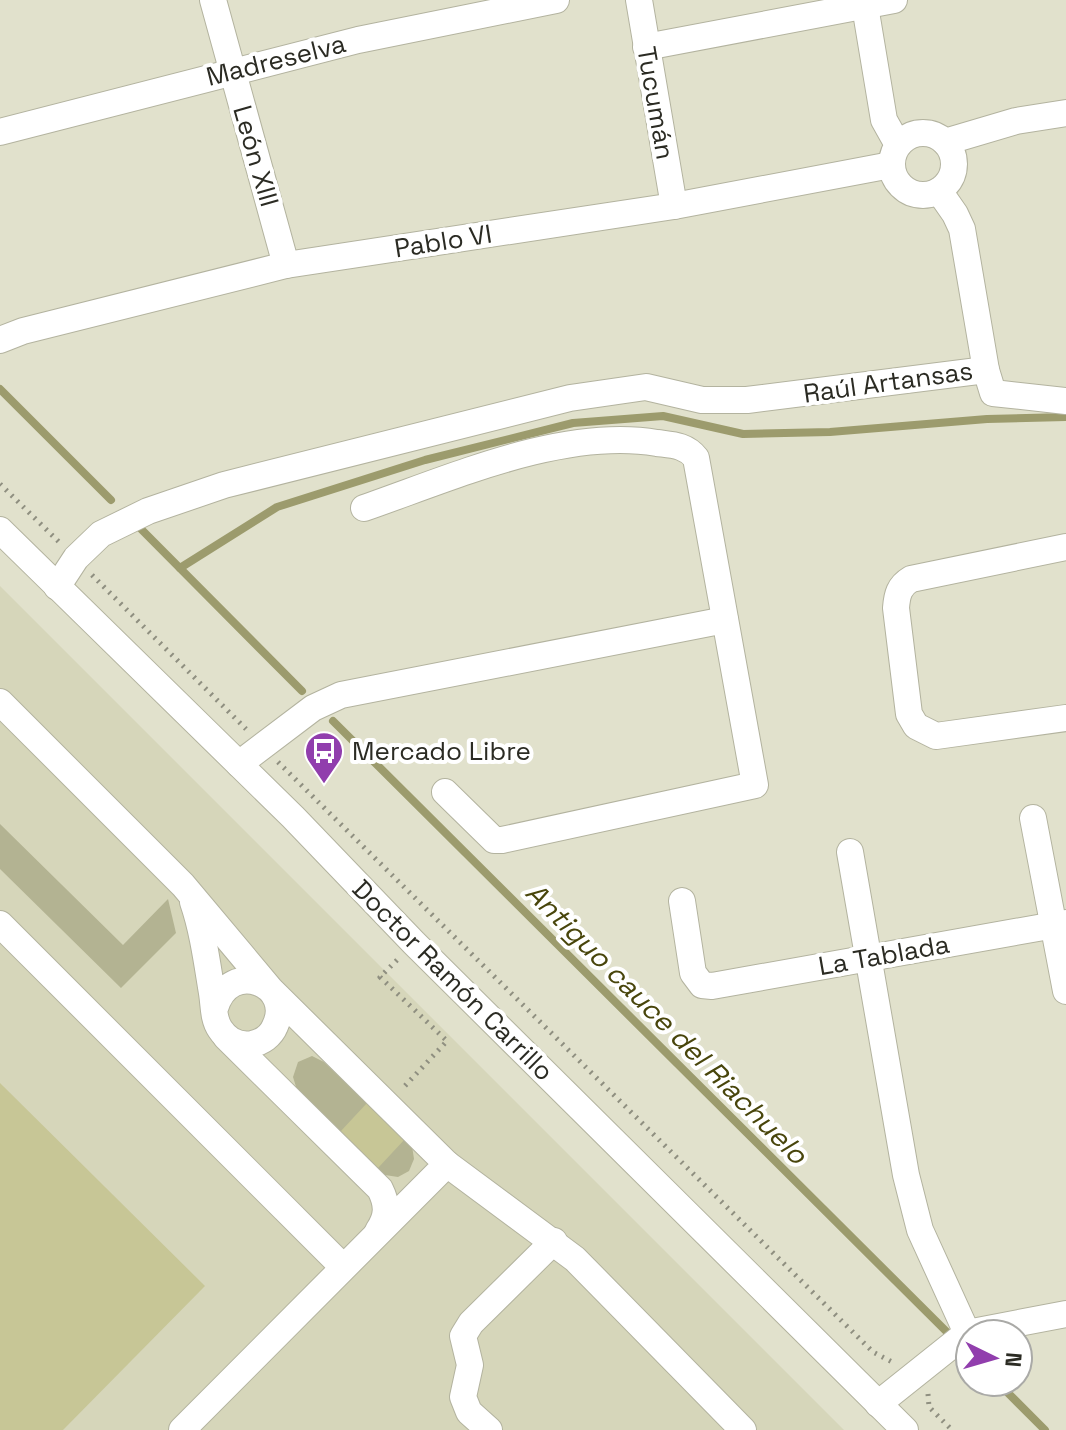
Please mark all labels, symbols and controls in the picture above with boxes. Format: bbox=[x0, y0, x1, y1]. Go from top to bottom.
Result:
street label: Madreselva bbox=[203, 26, 349, 94]
street label: Tucumán bbox=[629, 44, 683, 162]
street label: León XIII bbox=[225, 101, 287, 211]
street label: Pablo VI bbox=[392, 217, 494, 265]
street label: Raúl Artansas bbox=[801, 353, 975, 411]
bus stop icon: Mercado Libre bbox=[303, 730, 345, 785]
place label: Mercado Libre bbox=[352, 734, 531, 768]
street label: Doctor Ramón Carrillo bbox=[345, 872, 561, 1088]
water label: Antiguo cauce del Riachuelo bbox=[518, 874, 816, 1172]
street label: La Tablada bbox=[816, 927, 952, 983]
north arrow bbox=[954, 1318, 1034, 1398]
text: N bbox=[999, 1351, 1029, 1368]

